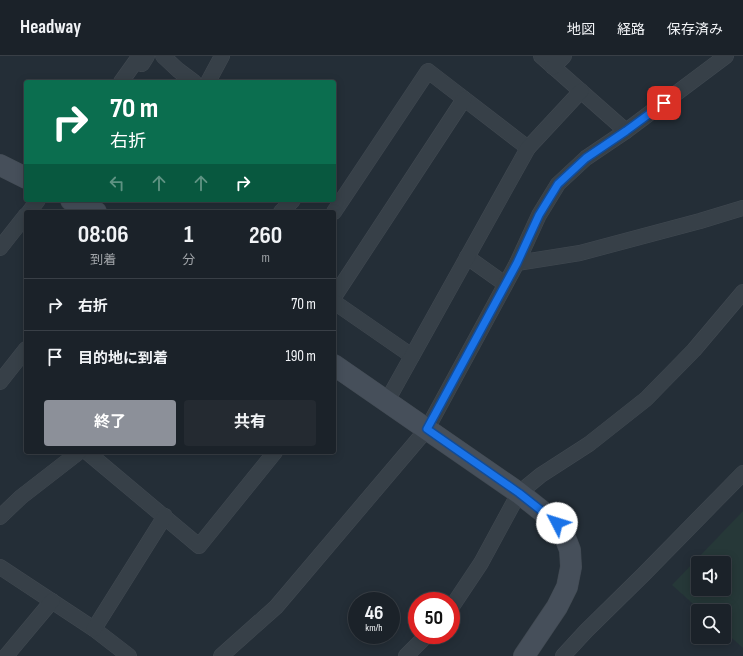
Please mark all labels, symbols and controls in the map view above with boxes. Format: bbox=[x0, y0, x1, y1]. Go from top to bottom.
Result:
text: Headway bbox=[20, 16, 81, 39]
text: 地図 bbox=[567, 21, 595, 38]
text: 経路 bbox=[617, 21, 645, 38]
text: 保存済み bbox=[667, 21, 723, 38]
pin bbox=[647, 86, 681, 120]
text: 70 m bbox=[110, 92, 158, 125]
icon: arrive bbox=[653, 92, 675, 114]
icon: right bbox=[44, 96, 96, 148]
text: 右折 bbox=[110, 131, 146, 152]
icon: left bbox=[106, 172, 128, 194]
icon: ahead bbox=[148, 172, 170, 194]
icon: ahead bbox=[190, 172, 212, 194]
icon: right bbox=[232, 172, 254, 194]
text: 08:06 bbox=[78, 220, 129, 249]
text: 1 bbox=[184, 220, 194, 249]
text: 260 bbox=[249, 221, 282, 250]
text: m bbox=[261, 250, 270, 266]
text: 到着 bbox=[90, 252, 116, 268]
text: 分 bbox=[182, 252, 195, 268]
icon: right bbox=[44, 294, 66, 316]
text: 70 m bbox=[291, 295, 316, 314]
text: 右折 bbox=[78, 297, 108, 316]
icon: arrive bbox=[44, 346, 66, 368]
text: 190 m bbox=[285, 347, 316, 366]
text: 目的地に到着 bbox=[78, 349, 168, 368]
button: 終了 bbox=[44, 400, 176, 446]
button: 共有 bbox=[184, 400, 316, 446]
position arrow bbox=[536, 502, 578, 544]
map controls bbox=[691, 556, 731, 644]
button: sound bbox=[691, 556, 731, 596]
speed limit sign: 50 bbox=[408, 592, 460, 644]
text: 46 bbox=[365, 601, 383, 625]
button: search bbox=[691, 604, 731, 644]
text: km/h bbox=[365, 622, 383, 634]

